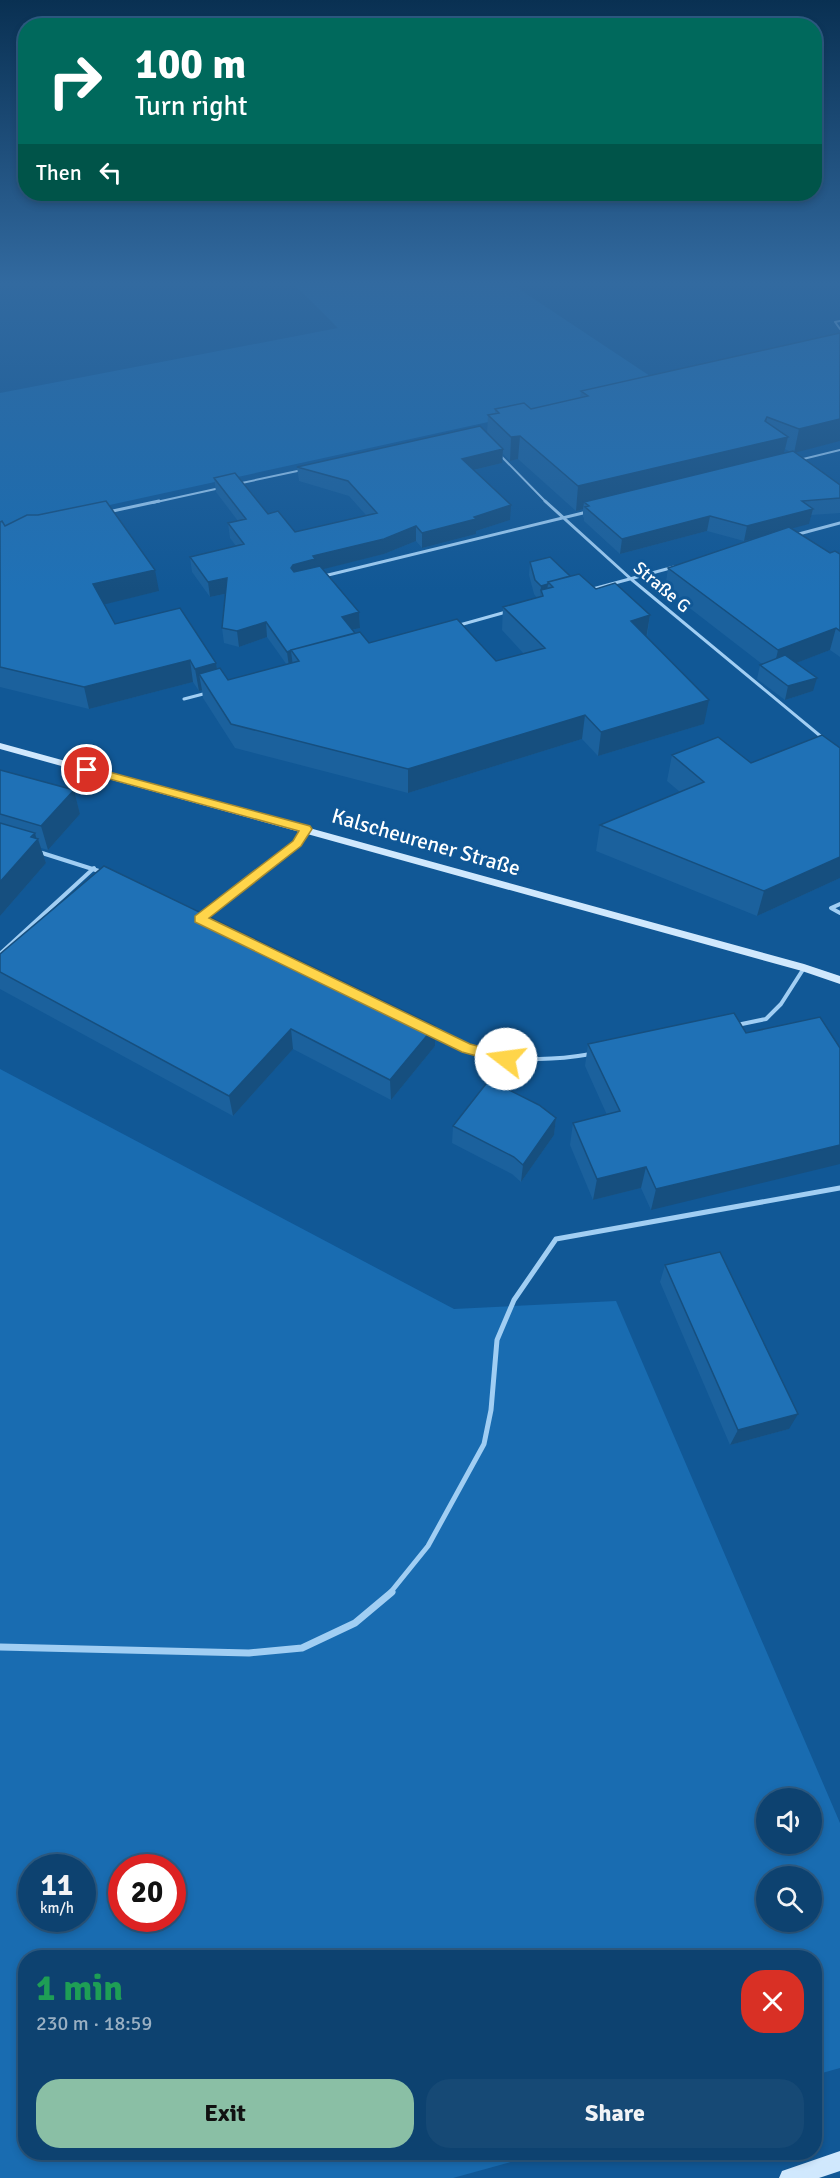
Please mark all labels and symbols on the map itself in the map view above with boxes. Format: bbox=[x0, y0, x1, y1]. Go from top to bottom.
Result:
street label: Straße G bbox=[629, 557, 695, 617]
pin bbox=[61, 744, 112, 795]
street label: Kalscheurener Straße bbox=[329, 803, 523, 881]
position arrow bbox=[474, 1027, 538, 1091]
speed limit sign: 20 bbox=[108, 1854, 186, 1932]

